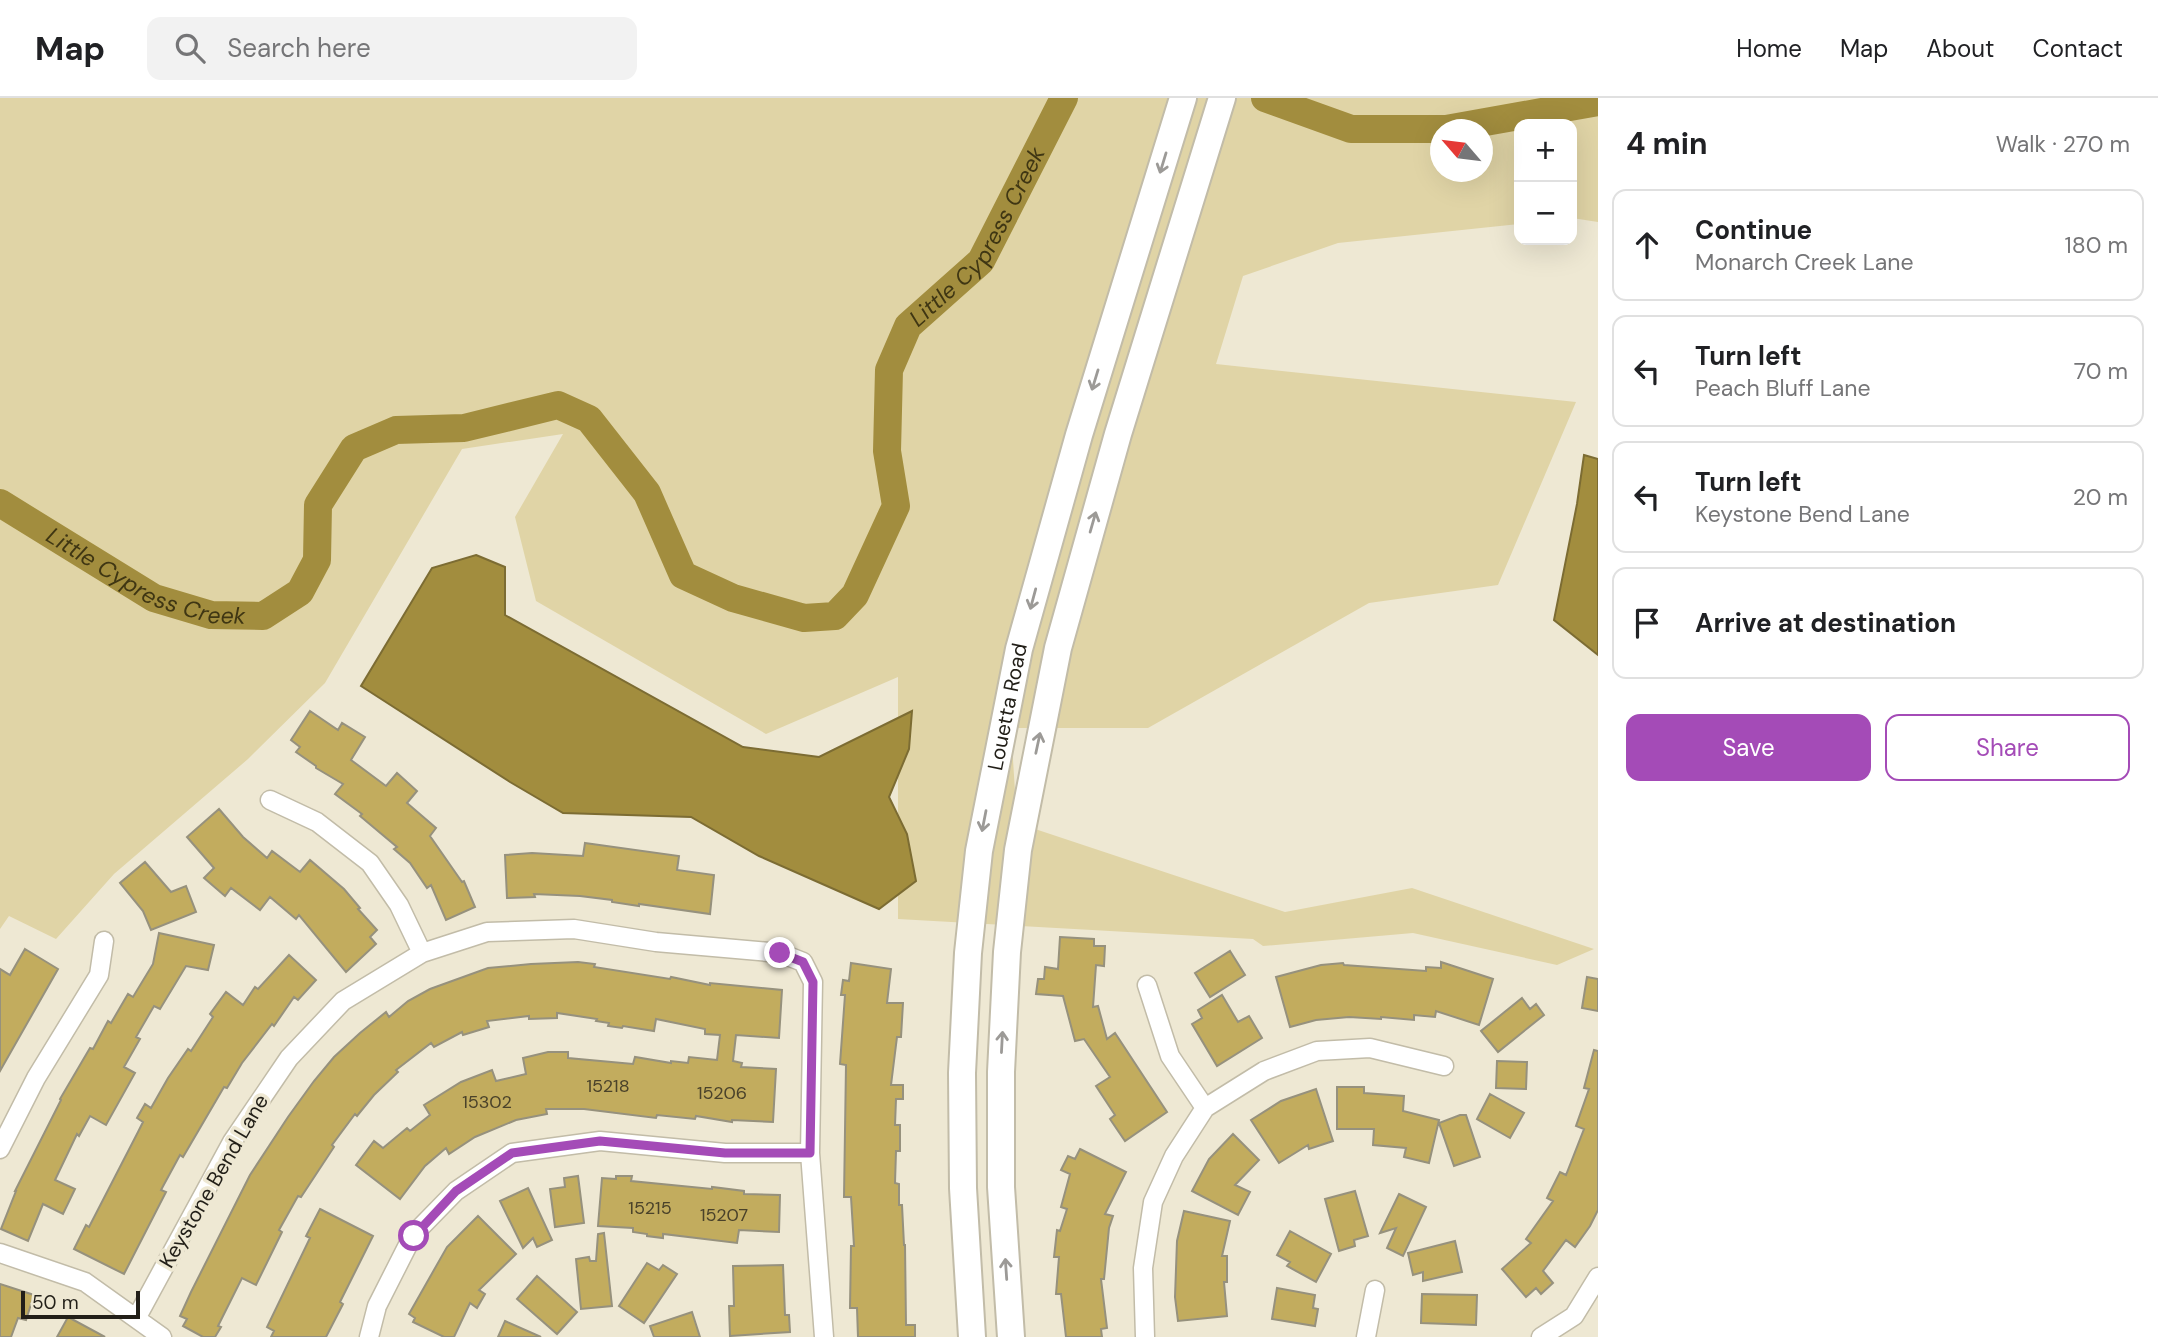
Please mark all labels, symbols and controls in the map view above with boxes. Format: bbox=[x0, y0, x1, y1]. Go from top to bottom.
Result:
search box bbox=[147, 17, 637, 80]
text: Map bbox=[35, 27, 105, 70]
icon: search bbox=[171, 29, 209, 67]
text: Search here bbox=[227, 31, 371, 65]
text: Home bbox=[1736, 33, 1802, 64]
text: Map bbox=[1840, 33, 1888, 64]
text: About bbox=[1926, 33, 1995, 64]
text: Contact bbox=[2033, 33, 2123, 64]
north arrow bbox=[1430, 119, 1493, 182]
map controls bbox=[1514, 119, 1577, 245]
button: + bbox=[1514, 119, 1577, 182]
text: 4 min bbox=[1626, 124, 1708, 163]
text: Walk · 270 m bbox=[1996, 129, 2130, 159]
water label: Little Cypress Creek bbox=[903, 141, 1052, 333]
one-way arrow bbox=[1155, 152, 1168, 174]
button: − bbox=[1514, 182, 1577, 245]
text: Continue bbox=[1695, 213, 1812, 247]
icon: ahead bbox=[1628, 226, 1666, 264]
text: 180 m bbox=[2064, 230, 2128, 260]
text: Monarch Creek Lane bbox=[1695, 247, 1914, 277]
text: Turn left bbox=[1695, 339, 1802, 373]
icon: left bbox=[1628, 352, 1666, 390]
text: 70 m bbox=[2074, 356, 2128, 386]
one-way arrow bbox=[1088, 369, 1100, 391]
text: Peach Bluff Lane bbox=[1695, 373, 1871, 403]
text: Turn left bbox=[1695, 465, 1802, 499]
icon: left bbox=[1628, 478, 1666, 516]
text: 20 m bbox=[2073, 482, 2128, 512]
text: Keystone Bend Lane bbox=[1695, 499, 1910, 529]
one-way arrow bbox=[1087, 512, 1100, 534]
water label: Little Cypress Creek bbox=[41, 520, 246, 631]
one-way arrow bbox=[1026, 587, 1039, 610]
icon: arrive bbox=[1628, 604, 1666, 642]
text: Arrive at destination bbox=[1695, 606, 1956, 640]
street label: Louetta Road bbox=[981, 641, 1034, 773]
button: Save bbox=[1626, 714, 1871, 781]
button: Share bbox=[1885, 714, 2130, 781]
one-way arrow bbox=[1031, 732, 1045, 755]
one-way arrow bbox=[977, 809, 991, 832]
route end bbox=[764, 937, 795, 968]
one-way arrow bbox=[996, 1030, 1009, 1053]
house number: 15218 bbox=[586, 1074, 630, 1098]
house number: 15206 bbox=[697, 1081, 747, 1105]
street label: Keystone Bend Lane bbox=[153, 1089, 275, 1273]
house number: 15302 bbox=[462, 1090, 512, 1114]
house number: 15215 bbox=[628, 1196, 672, 1220]
house number: 15207 bbox=[700, 1203, 748, 1227]
route start bbox=[398, 1220, 429, 1251]
one-way arrow bbox=[999, 1258, 1012, 1281]
scale bar bbox=[21, 1288, 140, 1320]
text: 50 m bbox=[32, 1290, 79, 1315]

